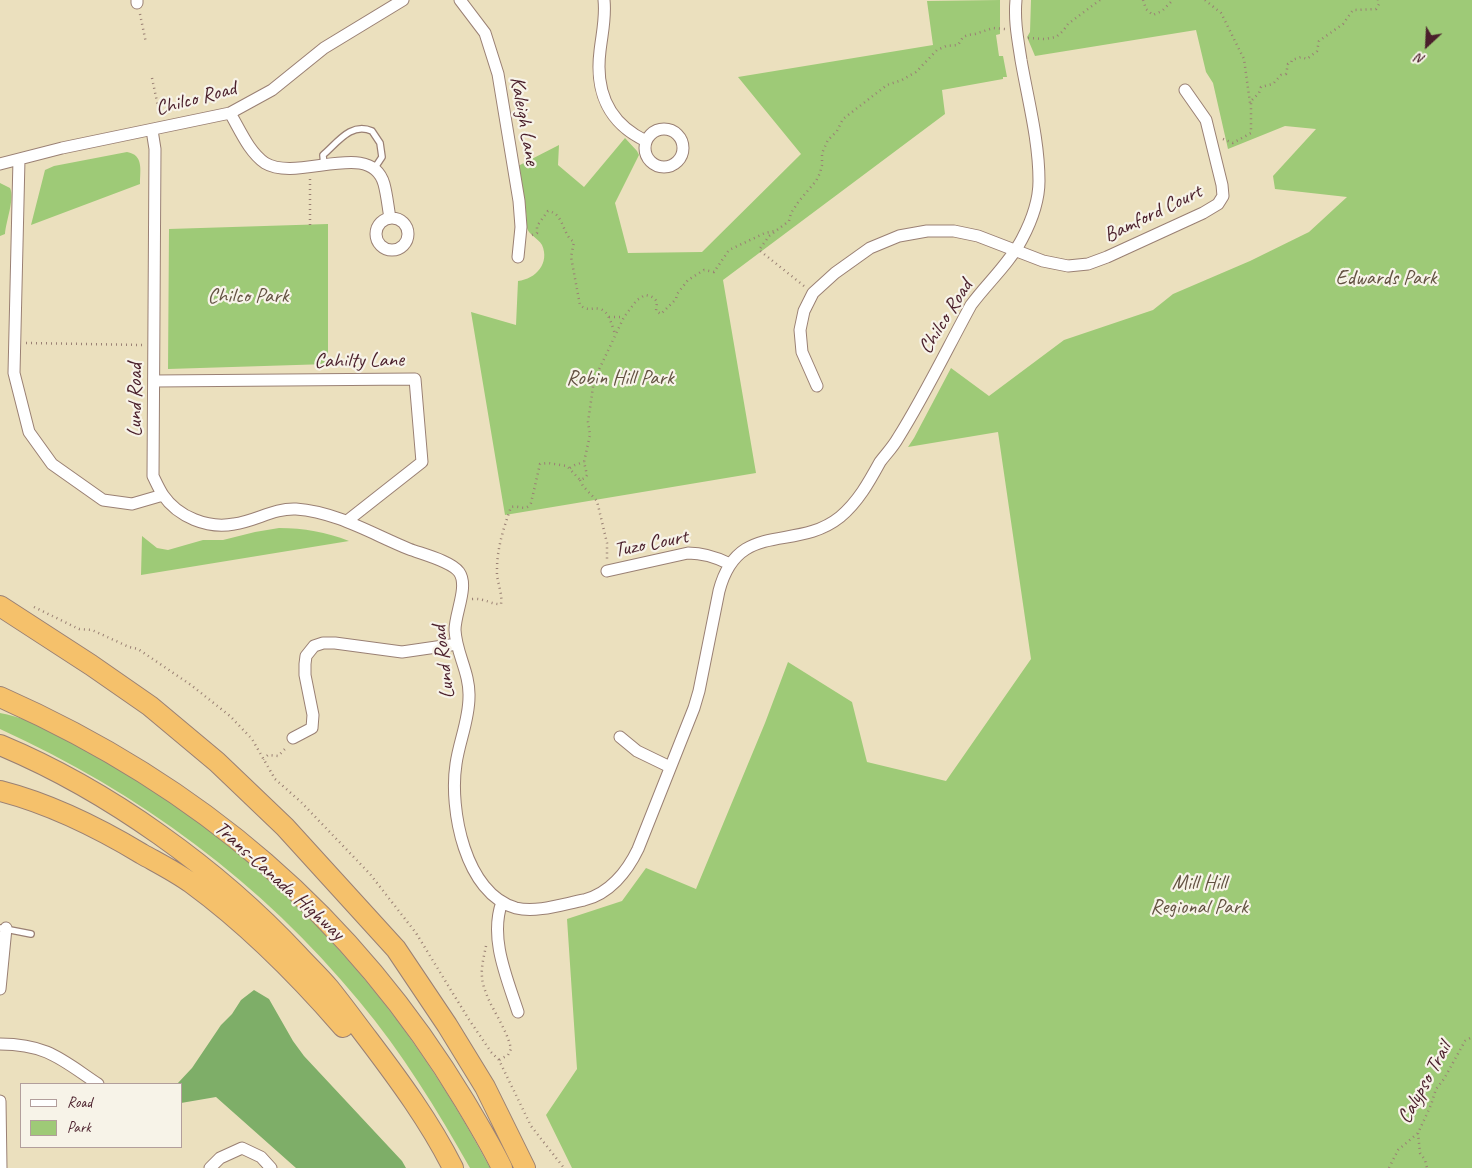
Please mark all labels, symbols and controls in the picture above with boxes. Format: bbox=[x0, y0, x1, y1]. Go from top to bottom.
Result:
north arrow bbox=[1402, 20, 1452, 70]
text: N bbox=[1413, 50, 1428, 69]
street label: Kaleigh Lane bbox=[504, 75, 544, 167]
street label: Chilco Road bbox=[153, 76, 239, 122]
street label: Bamford Court bbox=[1100, 179, 1206, 249]
park label: Edwards Park bbox=[1336, 265, 1436, 291]
street label: Chilco Road bbox=[913, 275, 979, 359]
park label: Chilco Park bbox=[208, 283, 288, 309]
street label: Cahilty Lane bbox=[314, 348, 404, 374]
street label: Lund Road bbox=[122, 363, 148, 437]
park label: Robin Hill Park bbox=[566, 365, 674, 391]
street label: Tuzo Court bbox=[612, 524, 690, 564]
street label: Lund Road bbox=[427, 624, 461, 700]
street label: Trans-Canada Highway bbox=[209, 816, 349, 946]
park label: Mill Hill Regional Park bbox=[1150, 870, 1248, 920]
street label: Calypso Trail bbox=[1392, 1038, 1458, 1128]
legend bbox=[20, 1083, 182, 1148]
text: Road bbox=[67, 1093, 92, 1112]
text: Park bbox=[67, 1118, 91, 1137]

